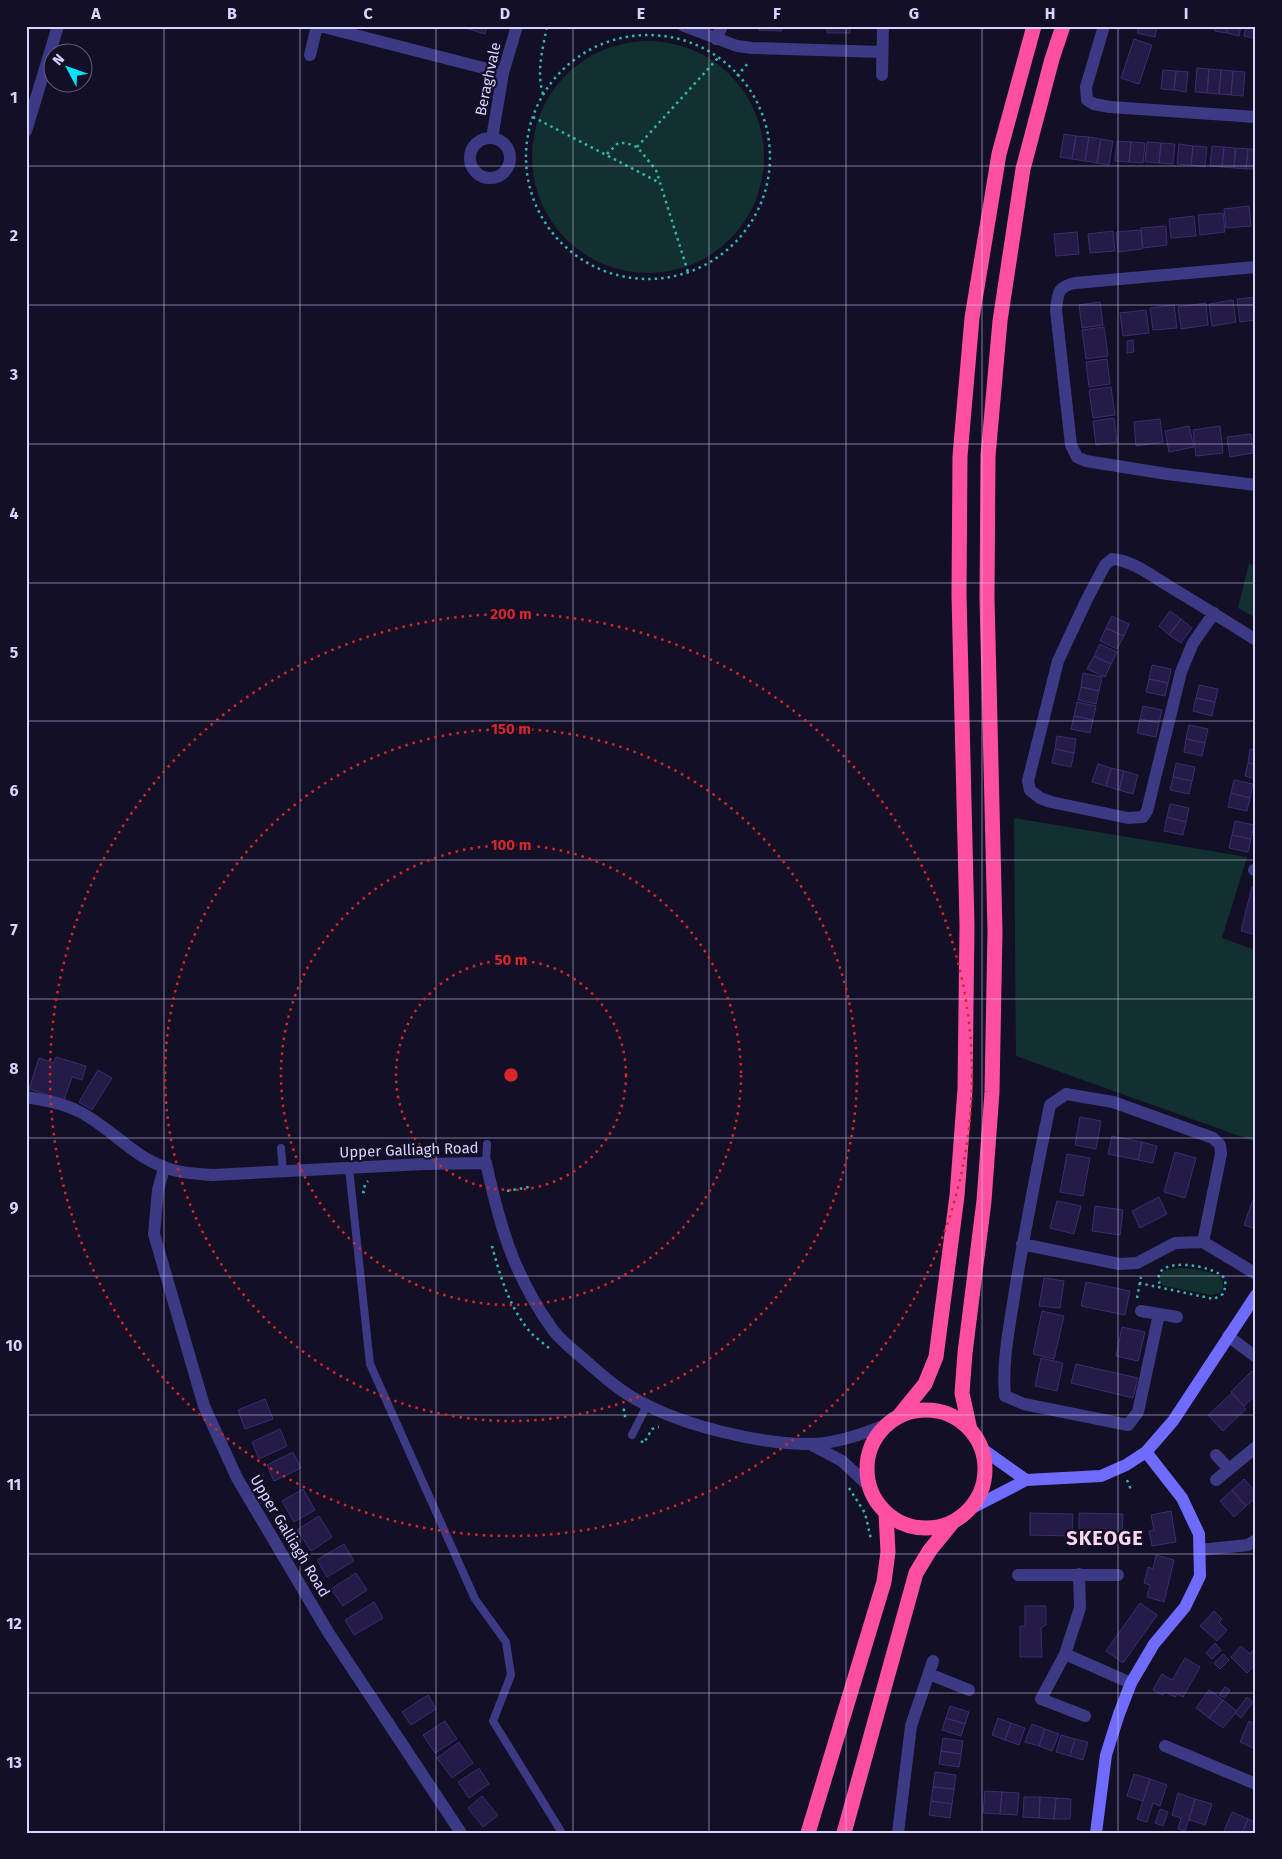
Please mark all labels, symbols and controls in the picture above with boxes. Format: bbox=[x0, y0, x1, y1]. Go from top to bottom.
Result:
text: A bbox=[90, 4, 101, 23]
text: B bbox=[227, 4, 237, 23]
text: C bbox=[363, 4, 373, 23]
text: D bbox=[500, 4, 510, 23]
text: E bbox=[637, 4, 645, 23]
text: F bbox=[773, 4, 781, 23]
text: G bbox=[909, 4, 919, 23]
text: H bbox=[1045, 4, 1055, 23]
text: I bbox=[1184, 4, 1188, 23]
street label: Beraghvale bbox=[471, 41, 505, 117]
north arrow bbox=[42, 42, 92, 92]
text: N bbox=[49, 51, 68, 69]
text: 1 bbox=[10, 88, 18, 107]
text: 2 bbox=[10, 226, 18, 245]
text: 3 bbox=[9, 365, 18, 384]
text: 4 bbox=[9, 504, 19, 523]
text: 200 m bbox=[490, 605, 532, 623]
text: 5 bbox=[10, 643, 19, 662]
text: 150 m bbox=[491, 720, 531, 738]
text: 6 bbox=[9, 781, 19, 800]
text: 100 m bbox=[491, 836, 531, 854]
text: 7 bbox=[10, 920, 18, 939]
text: 50 m bbox=[494, 951, 528, 969]
text: 8 bbox=[9, 1059, 19, 1078]
centre of rings bbox=[502, 1066, 520, 1084]
street label: Upper Galliagh Road bbox=[339, 1139, 479, 1161]
text: 9 bbox=[10, 1198, 19, 1217]
text: 10 bbox=[6, 1336, 22, 1355]
street label: Upper Galliagh Road bbox=[246, 1472, 334, 1600]
text: 11 bbox=[7, 1475, 21, 1494]
district label: SKEOGE bbox=[1066, 1526, 1144, 1550]
text: 12 bbox=[6, 1614, 22, 1633]
text: 13 bbox=[6, 1753, 22, 1772]

